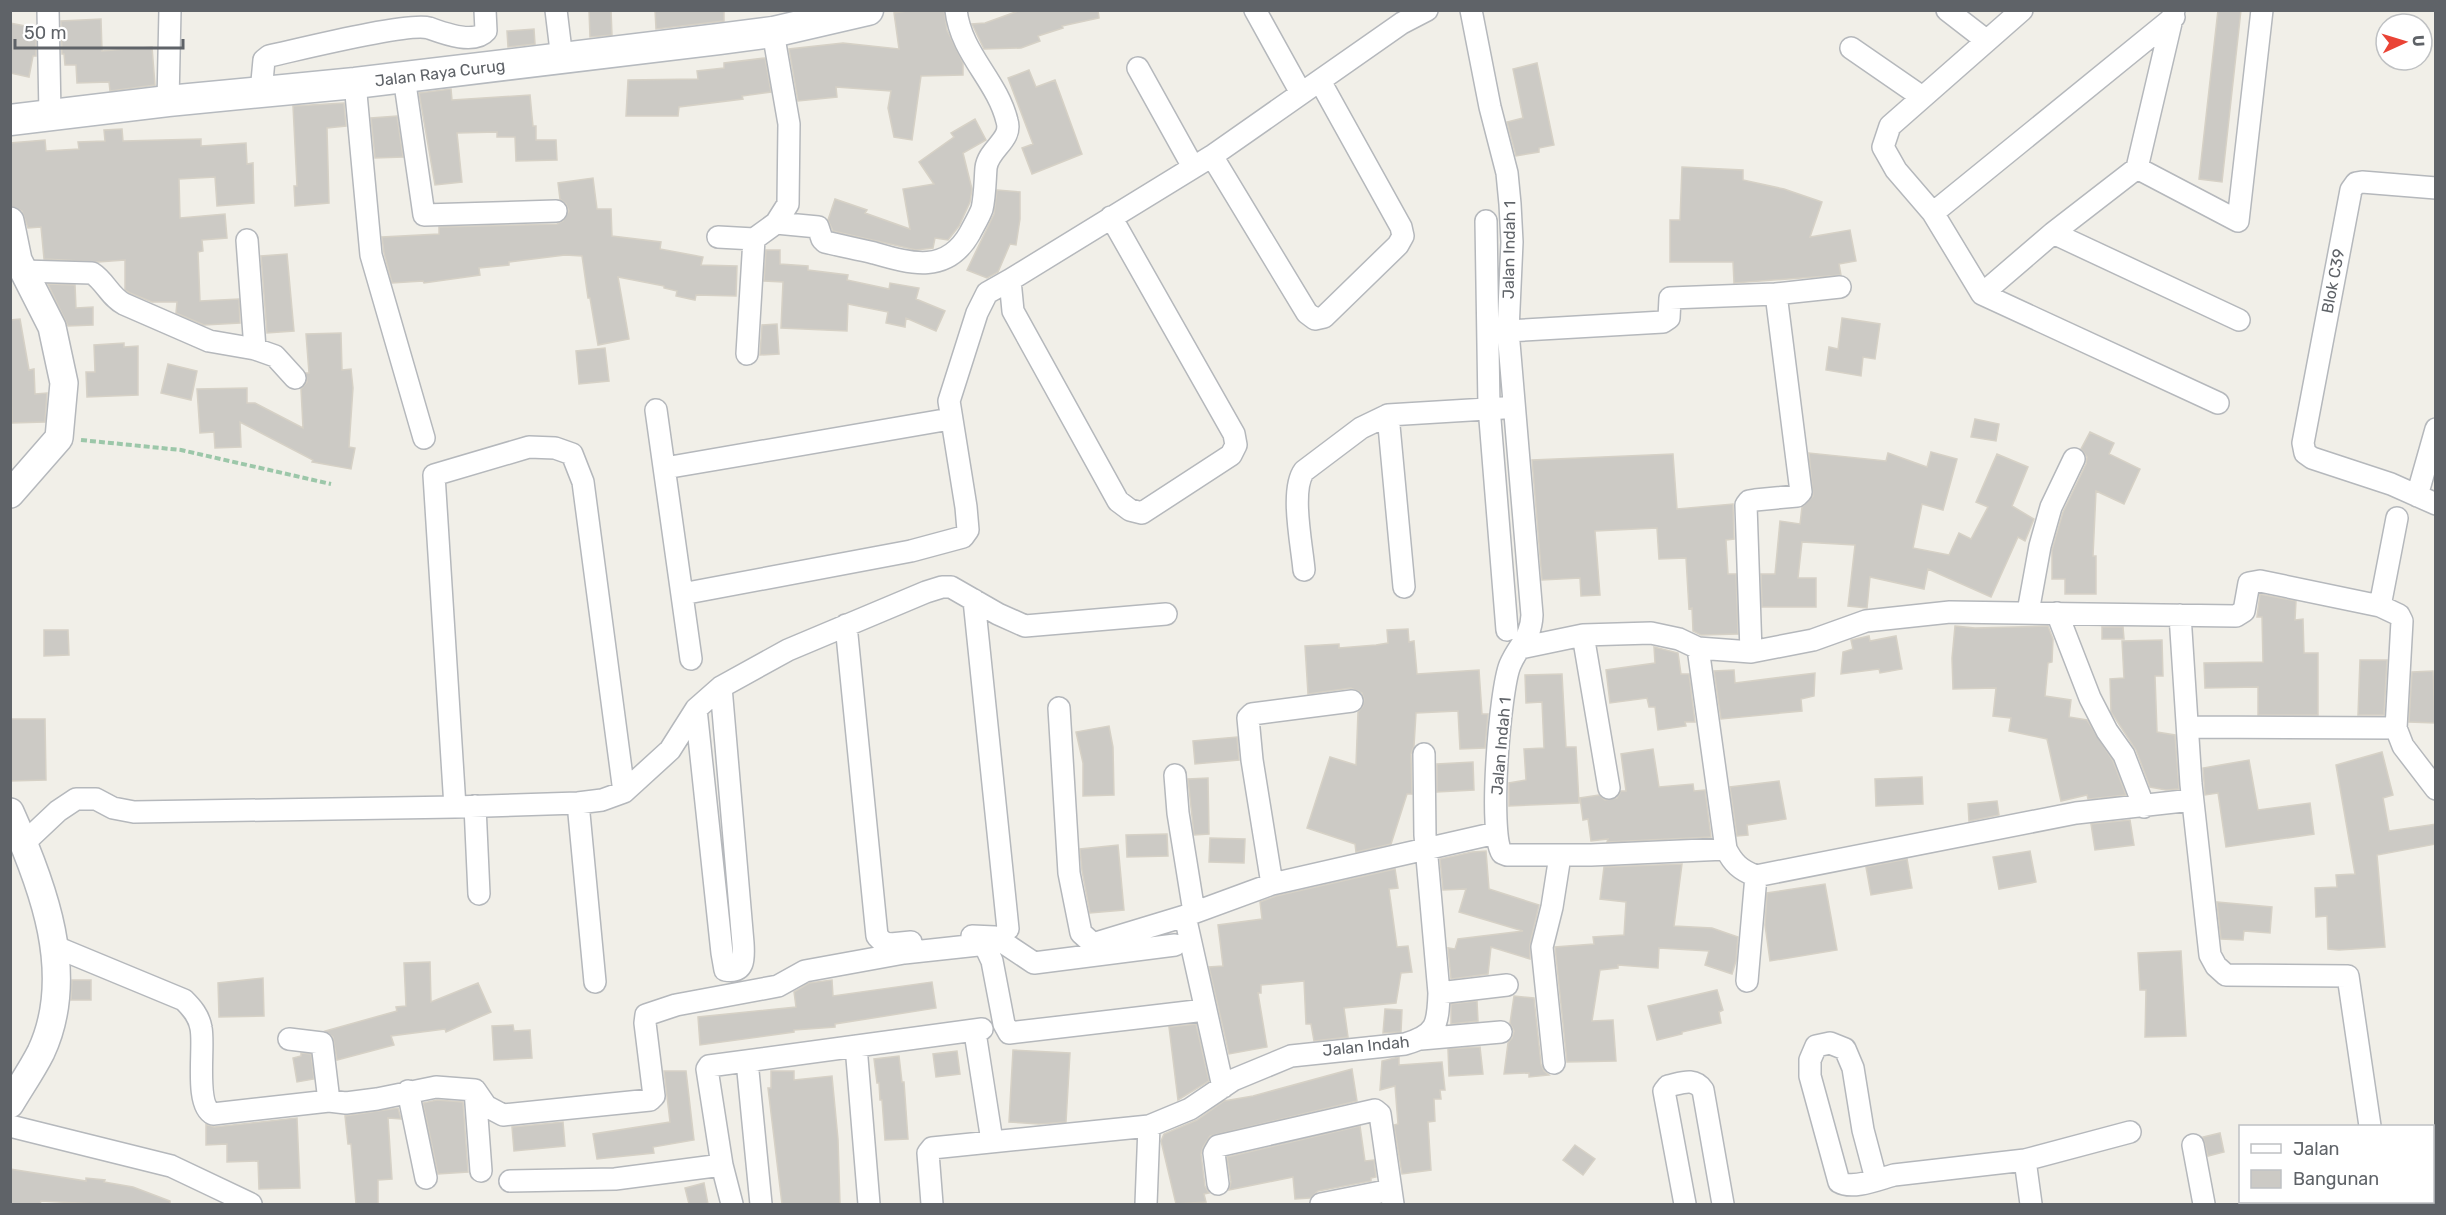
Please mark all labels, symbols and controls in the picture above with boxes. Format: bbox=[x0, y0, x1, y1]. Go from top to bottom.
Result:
scale bar bbox=[15, 12, 183, 50]
north arrow bbox=[2374, 12, 2434, 72]
text: 50 m bbox=[24, 22, 67, 44]
text: U bbox=[2409, 35, 2428, 47]
street label: Jalan Raya Curug bbox=[374, 56, 506, 90]
street label: Jalan Indah 1 bbox=[1499, 201, 1519, 299]
street label: Blok C39 bbox=[2317, 247, 2349, 315]
street label: Jalan Indah 1 bbox=[1487, 696, 1515, 796]
street label: Jalan Indah bbox=[1322, 1032, 1410, 1060]
legend bbox=[2239, 1125, 2434, 1203]
text: Jalan bbox=[2293, 1138, 2340, 1160]
text: Bangunan bbox=[2293, 1168, 2379, 1190]

